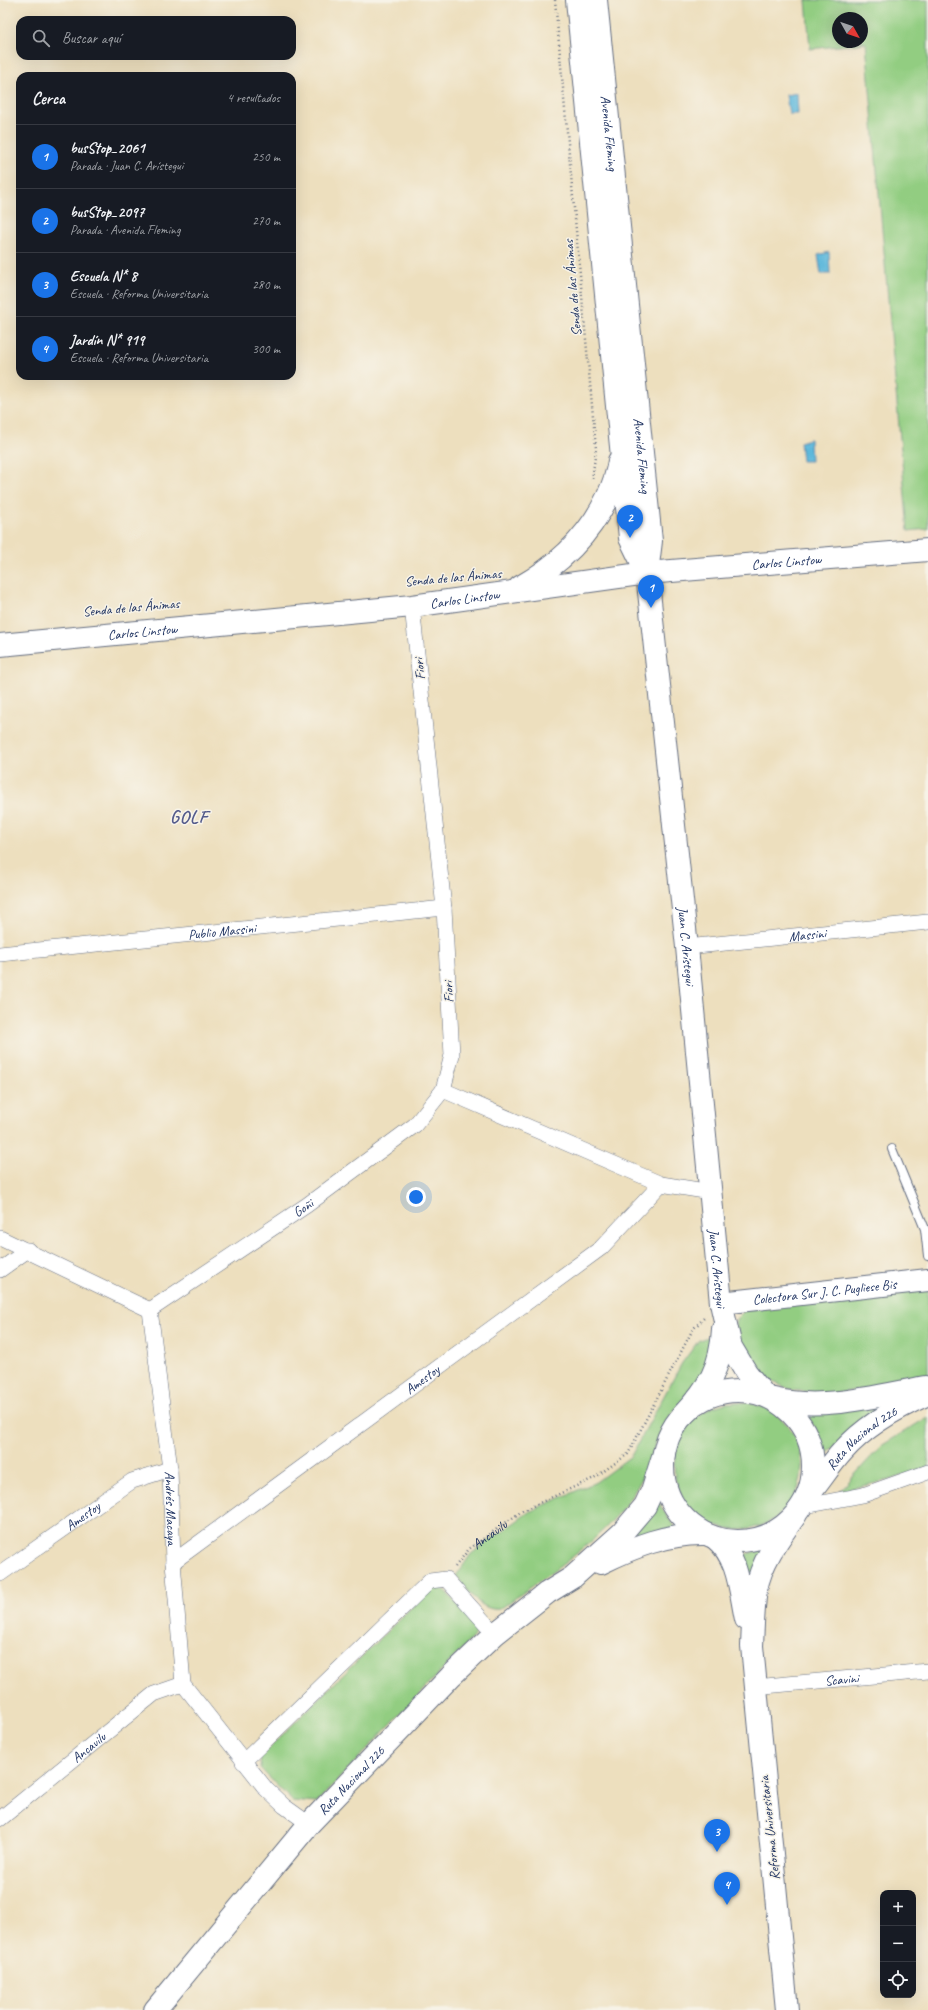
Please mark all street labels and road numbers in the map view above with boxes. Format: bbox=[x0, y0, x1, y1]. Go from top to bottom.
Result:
street label: Avenida Fleming bbox=[597, 95, 621, 173]
street label: Senda de las Ánimas bbox=[560, 238, 585, 337]
street label: Avenida Fleming bbox=[630, 417, 654, 495]
street label: Carlos Linstow bbox=[751, 551, 824, 573]
street label: Senda de las Ánimas bbox=[404, 565, 503, 590]
street label: Carlos Linstow bbox=[429, 586, 502, 612]
street label: Senda de las Ánimas bbox=[82, 595, 181, 620]
street label: Carlos Linstow bbox=[107, 620, 180, 644]
street label: Fiori bbox=[410, 655, 429, 681]
street label: Juan C. Arístegui bbox=[674, 905, 699, 988]
street label: Publio Massini bbox=[187, 919, 259, 943]
street label: Massini bbox=[788, 924, 829, 945]
street label: Fiori bbox=[439, 978, 458, 1003]
street label: Goñi bbox=[290, 1194, 319, 1221]
street label: Juan C. Arístegui bbox=[705, 1227, 730, 1312]
street label: Colectora Sur J. C. Pugliese Bis bbox=[752, 1275, 898, 1308]
street label: Amestoy bbox=[402, 1361, 444, 1398]
street label: Ruta Nacional 226 bbox=[823, 1403, 901, 1473]
street label: Andrés Macaya bbox=[161, 1471, 180, 1547]
street label: Amestoy bbox=[62, 1497, 105, 1534]
street label: Ancavilu bbox=[469, 1516, 511, 1553]
street label: Scavini bbox=[824, 1669, 862, 1690]
street label: Ancavilu bbox=[68, 1728, 110, 1766]
street label: Ruta Nacional 226 bbox=[314, 1742, 389, 1819]
street label: Reforma Universitaria bbox=[755, 1774, 783, 1881]

